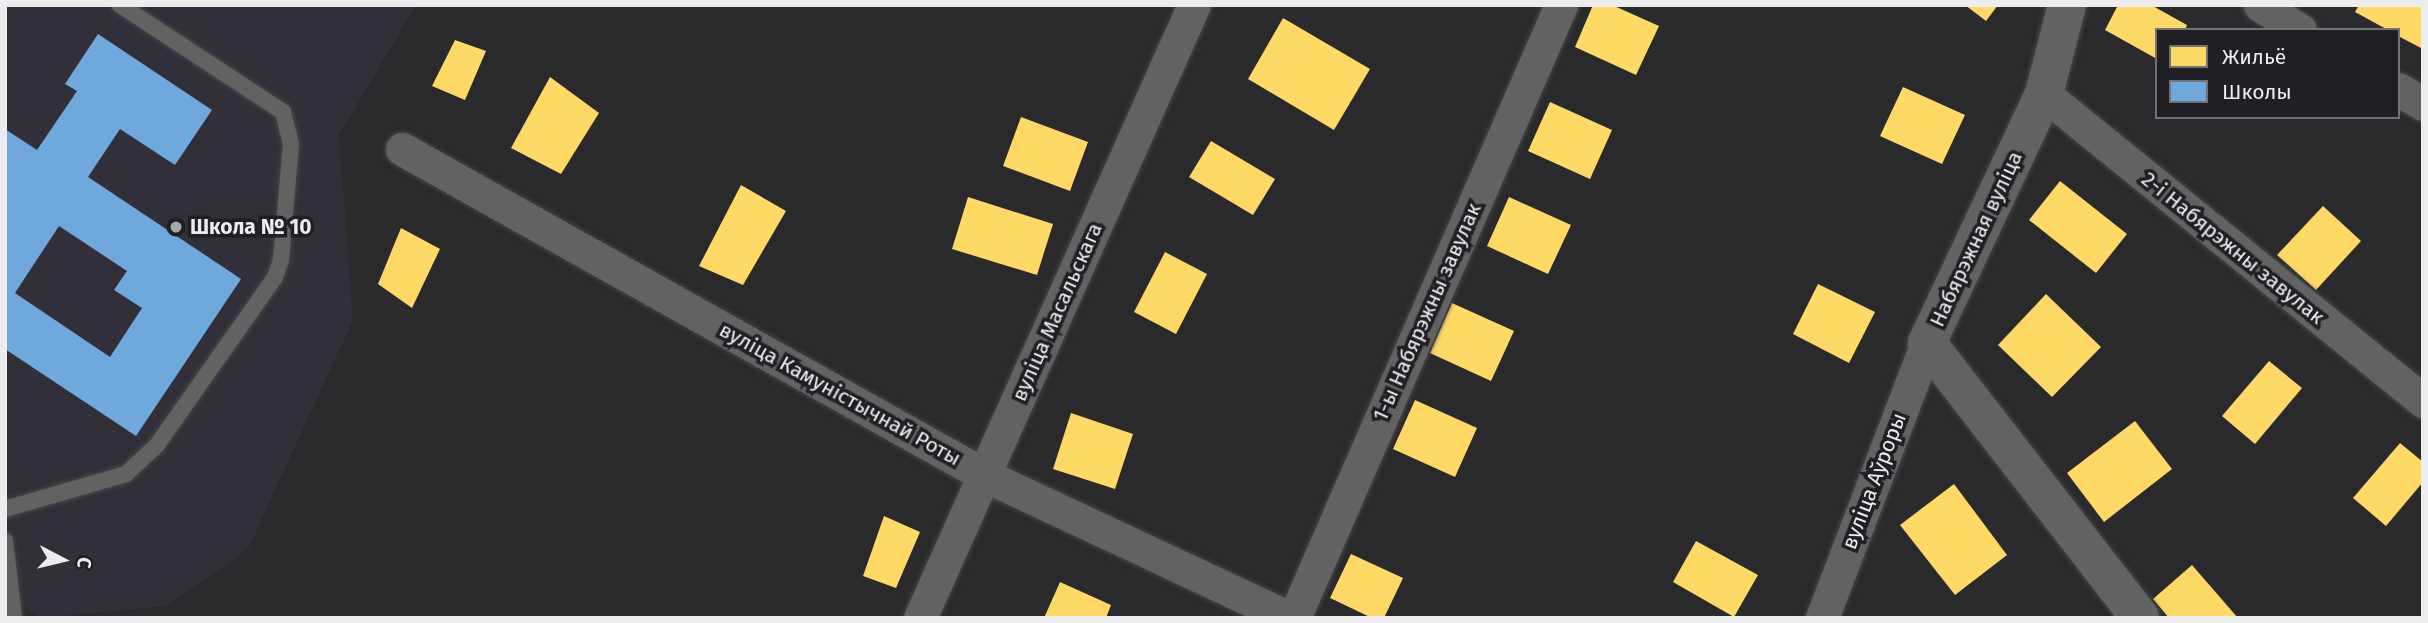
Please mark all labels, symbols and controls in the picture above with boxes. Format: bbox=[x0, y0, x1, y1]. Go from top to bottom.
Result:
legend bbox=[2155, 28, 2400, 119]
text: Жильё bbox=[2222, 44, 2286, 70]
text: Школы bbox=[2222, 79, 2292, 105]
street label: Набярэжная вуліца bbox=[1924, 147, 2028, 331]
street label: 2-і Набярэжны завулак bbox=[2137, 167, 2329, 329]
street label: 1-ы Набярэжны завулак bbox=[1367, 199, 1487, 425]
place label: Школа № 10 bbox=[190, 214, 312, 240]
marker: Школа № 10 bbox=[168, 219, 184, 235]
street label: вуліца Масальскага bbox=[1006, 219, 1108, 405]
street label: вуліца Камуністычнай Роты bbox=[715, 317, 965, 471]
street label: вуліца Аўроры bbox=[1836, 409, 1912, 553]
north arrow bbox=[28, 525, 98, 595]
text: С bbox=[72, 556, 96, 569]

